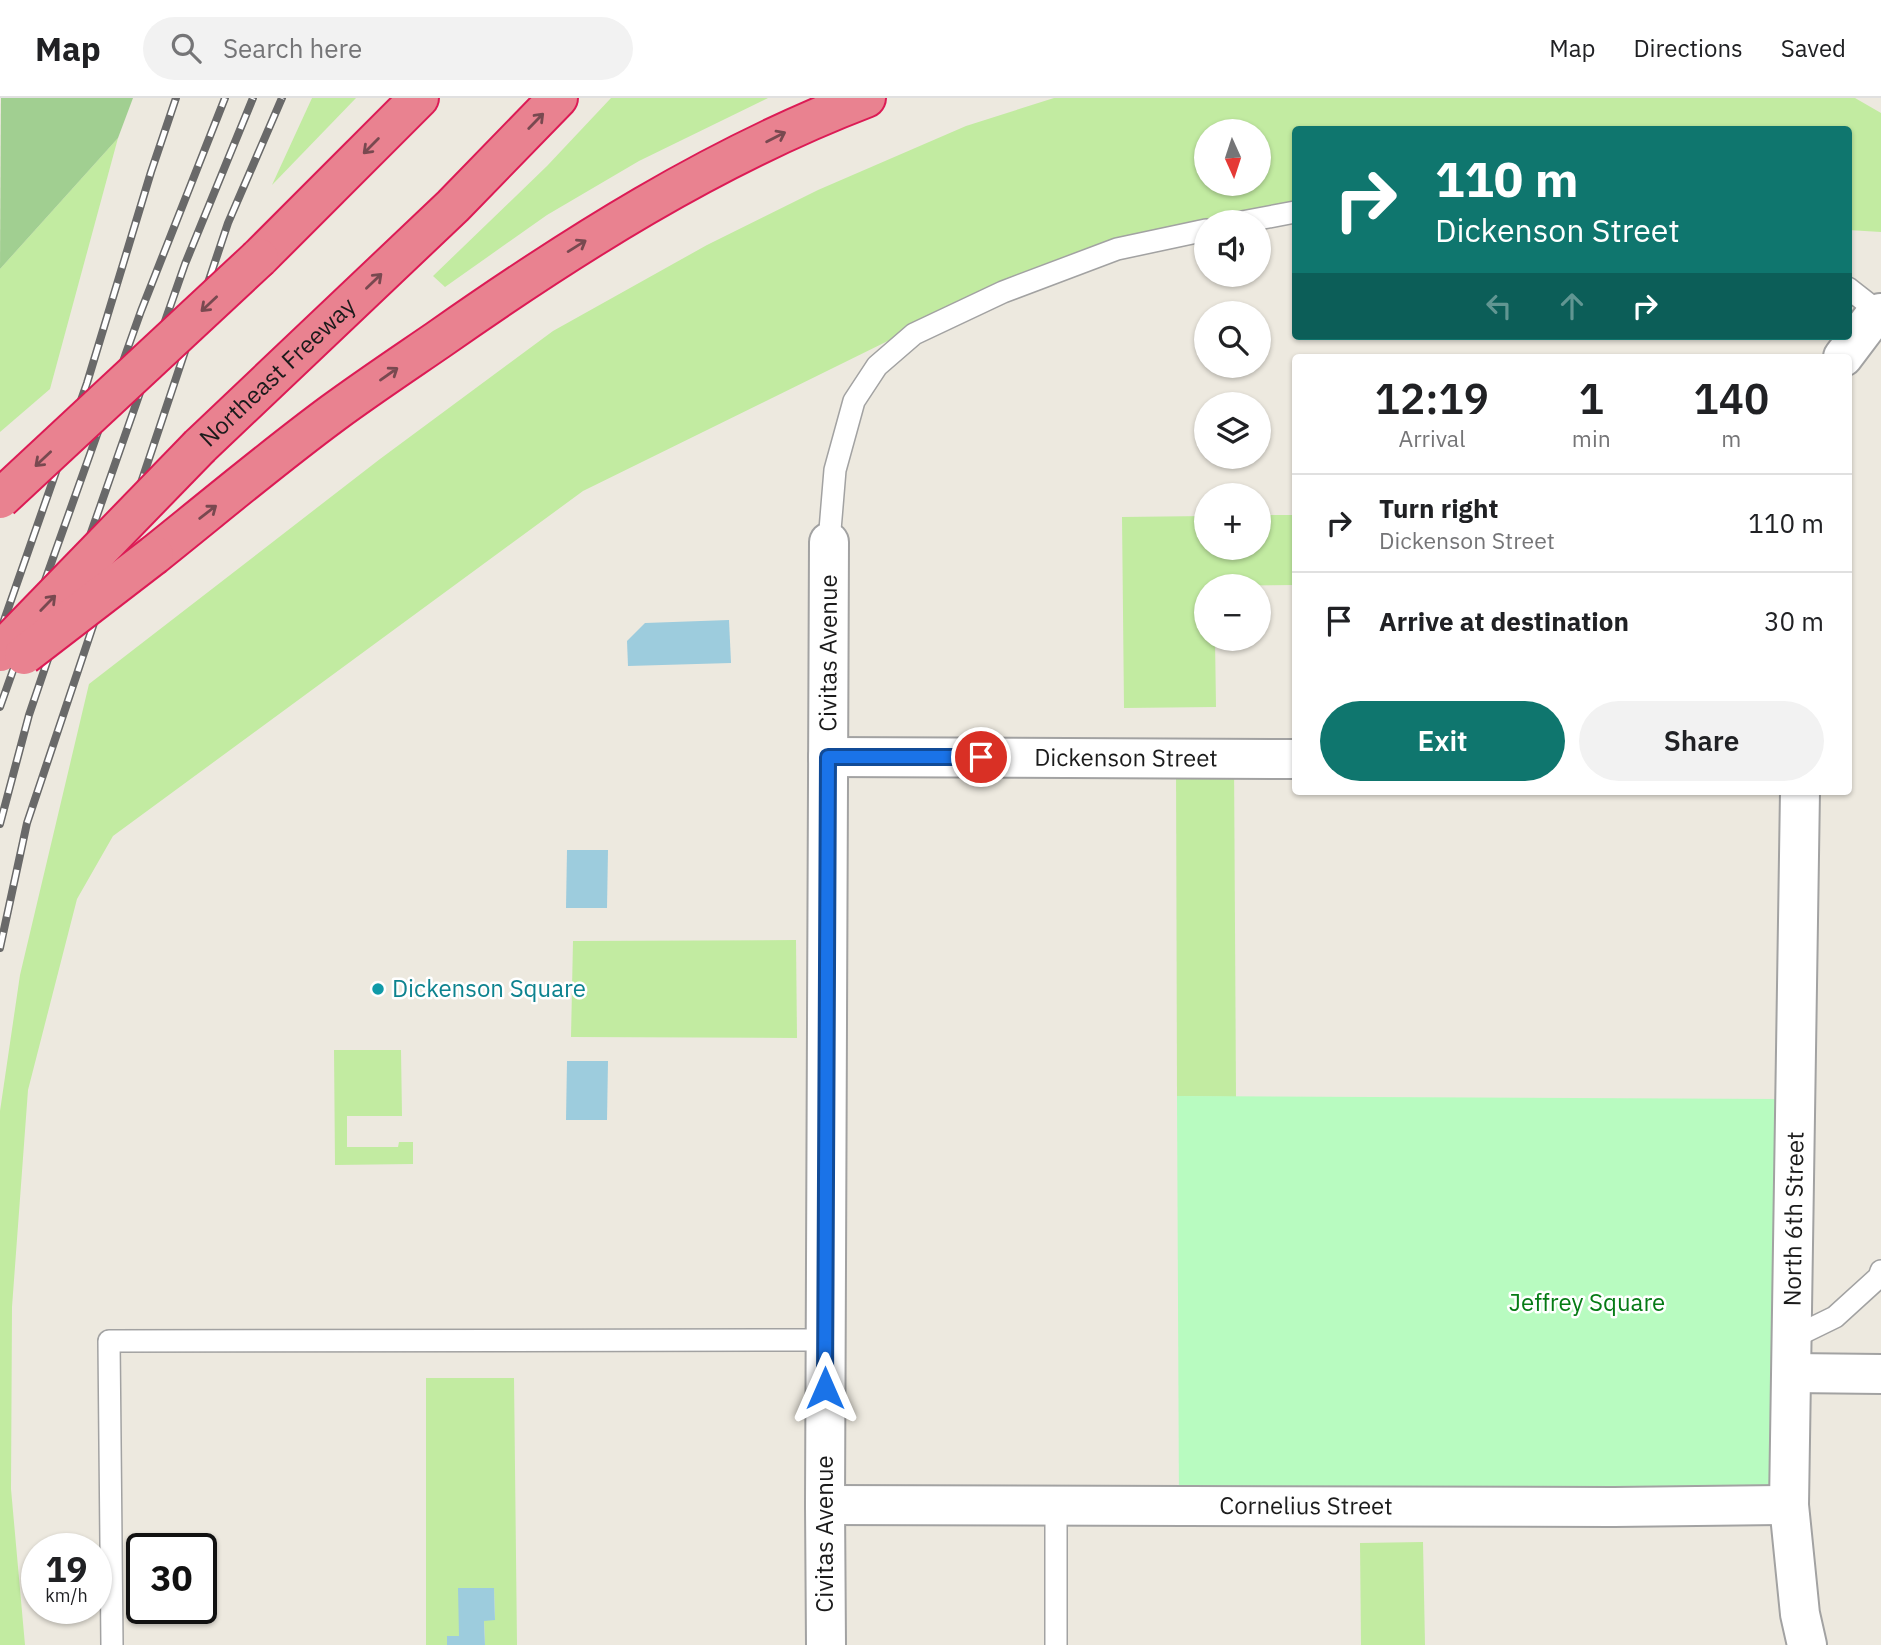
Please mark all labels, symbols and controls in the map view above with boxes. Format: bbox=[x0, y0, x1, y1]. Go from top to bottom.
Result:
search box bbox=[143, 17, 633, 80]
text: Map bbox=[35, 27, 101, 70]
icon: search bbox=[167, 29, 205, 67]
text: Search here bbox=[223, 31, 362, 65]
text: Map bbox=[1549, 32, 1595, 64]
text: Directions bbox=[1633, 32, 1743, 64]
text: Saved bbox=[1781, 32, 1846, 64]
one-way arrow bbox=[527, 112, 544, 129]
north arrow bbox=[1194, 119, 1270, 196]
map controls bbox=[1194, 119, 1271, 651]
one-way arrow bbox=[765, 130, 786, 144]
one-way arrow bbox=[363, 138, 380, 155]
text: 110 m bbox=[1435, 147, 1579, 210]
icon: right bbox=[1320, 154, 1411, 245]
text: Dickenson Street bbox=[1435, 209, 1680, 251]
button: sound bbox=[1194, 210, 1271, 287]
one-way arrow bbox=[566, 239, 586, 253]
one-way arrow bbox=[365, 272, 382, 289]
icon: left bbox=[1480, 287, 1518, 325]
icon: ahead bbox=[1553, 287, 1591, 325]
icon: right bbox=[1626, 287, 1664, 325]
street label: Northeast Freeway bbox=[192, 290, 362, 453]
one-way arrow bbox=[201, 296, 218, 313]
button: search bbox=[1194, 301, 1271, 378]
one-way arrow bbox=[379, 367, 398, 381]
text: 12:19 bbox=[1375, 371, 1489, 426]
text: 1 bbox=[1579, 371, 1604, 426]
text: 140 bbox=[1694, 371, 1769, 426]
button: layers bbox=[1194, 392, 1271, 469]
text: Arrival bbox=[1398, 423, 1465, 453]
text: min bbox=[1572, 423, 1611, 453]
text: m bbox=[1721, 423, 1741, 453]
one-way arrow bbox=[34, 451, 52, 467]
button: + bbox=[1194, 483, 1271, 560]
text: Turn right bbox=[1379, 491, 1498, 525]
icon: right bbox=[1320, 504, 1358, 542]
one-way arrow bbox=[198, 505, 216, 520]
text: 110 m bbox=[1748, 506, 1824, 540]
text: Dickenson Street bbox=[1379, 525, 1555, 555]
street label: Civitas Avenue bbox=[811, 574, 844, 732]
button: − bbox=[1194, 574, 1271, 651]
one-way arrow bbox=[39, 595, 56, 612]
icon: arrive bbox=[1320, 602, 1358, 640]
text: Arrive at destination bbox=[1379, 604, 1629, 638]
text: 30 m bbox=[1764, 604, 1824, 638]
button: Exit bbox=[1320, 701, 1565, 781]
button: Share bbox=[1579, 701, 1824, 781]
pin bbox=[951, 727, 1011, 787]
icon: arrive bbox=[962, 738, 1000, 776]
street label: Dickenson Street bbox=[1034, 741, 1218, 774]
place label: Dickenson Square bbox=[392, 972, 586, 1004]
marker: Dickenson Square bbox=[370, 981, 386, 997]
street label: North 6th Street bbox=[1775, 1131, 1811, 1307]
park label: Jeffrey Square bbox=[1509, 1286, 1665, 1318]
position arrow bbox=[788, 1351, 862, 1425]
street label: Civitas Avenue bbox=[808, 1455, 840, 1613]
street label: Cornelius Street bbox=[1219, 1489, 1393, 1521]
speed limit sign: 30 bbox=[126, 1533, 217, 1624]
text: 19 bbox=[45, 1546, 88, 1592]
text: km/h bbox=[45, 1584, 88, 1607]

